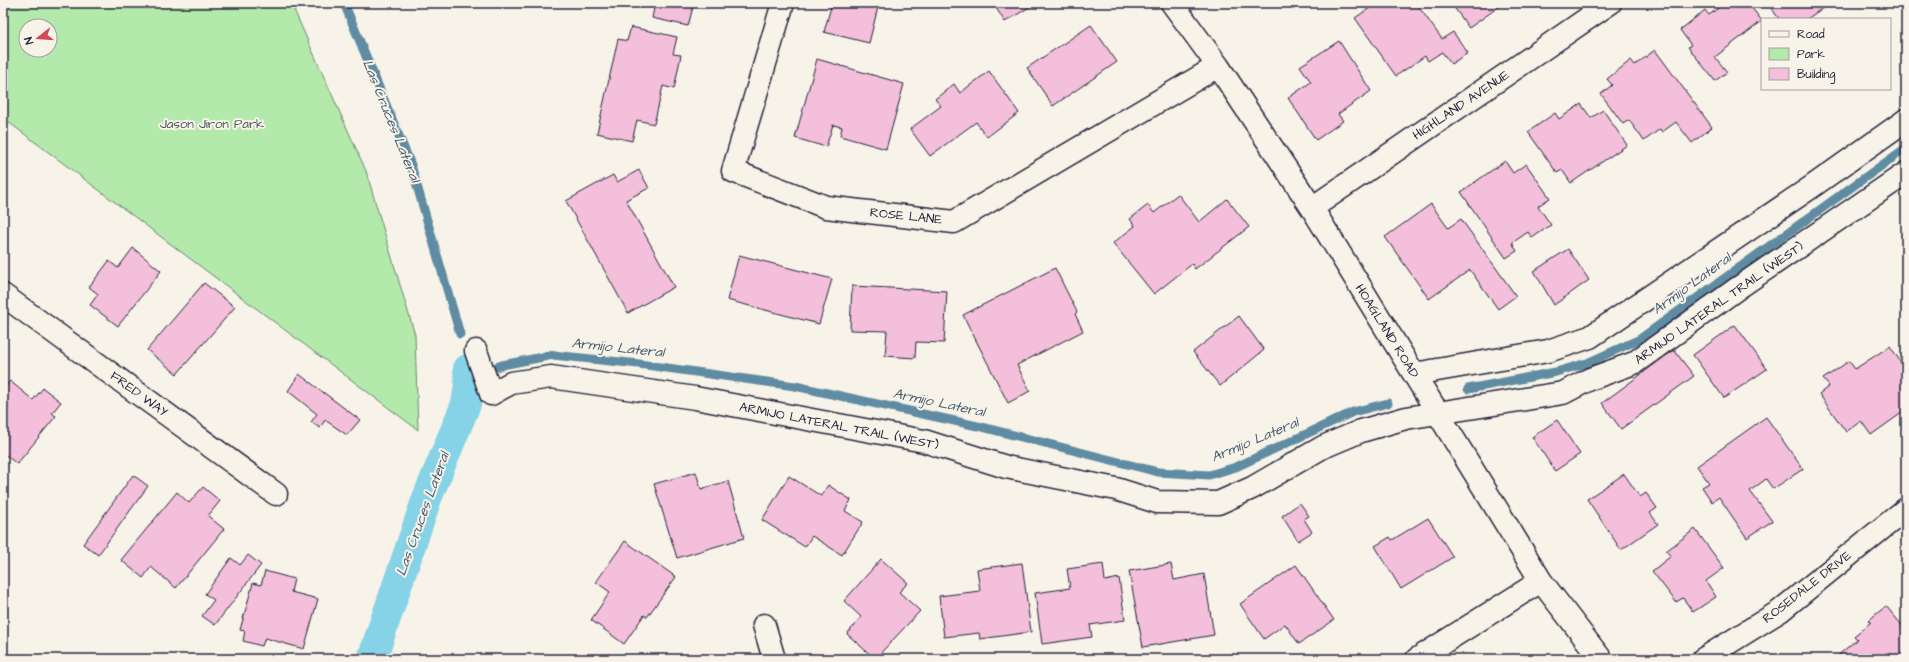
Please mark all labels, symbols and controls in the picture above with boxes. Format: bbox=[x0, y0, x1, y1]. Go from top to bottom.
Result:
north arrow bbox=[18, 18, 58, 58]
legend bbox=[1761, 18, 1891, 90]
text: Road bbox=[1797, 26, 1825, 43]
text: N bbox=[21, 35, 37, 46]
text: Park bbox=[1797, 46, 1825, 63]
water label: Las Cruces Lateral bbox=[357, 57, 425, 187]
street label: HIGHLAND AVENUE bbox=[1409, 66, 1513, 144]
text: Building bbox=[1797, 66, 1835, 84]
park label: Jason Jiron Park bbox=[160, 115, 264, 133]
street label: ROSE LANE bbox=[869, 203, 943, 229]
street label: ARMIJO LATERAL TRAIL (WEST) bbox=[1631, 237, 1808, 369]
water label: Armijo Lateral bbox=[1649, 248, 1737, 319]
street label: HOAGLAND ROAD bbox=[1351, 281, 1423, 382]
water label: Armijo Lateral bbox=[571, 333, 667, 363]
street label: FRED WAY bbox=[107, 367, 171, 421]
water label: Armijo Lateral bbox=[892, 384, 988, 423]
street label: ARMIJO LATERAL TRAIL (WEST) bbox=[738, 398, 941, 454]
water label: Armijo Lateral bbox=[1208, 412, 1303, 467]
water label: Las Cruces Lateral bbox=[391, 448, 455, 579]
street label: ROSEDALE DRIVE bbox=[1759, 546, 1855, 627]

